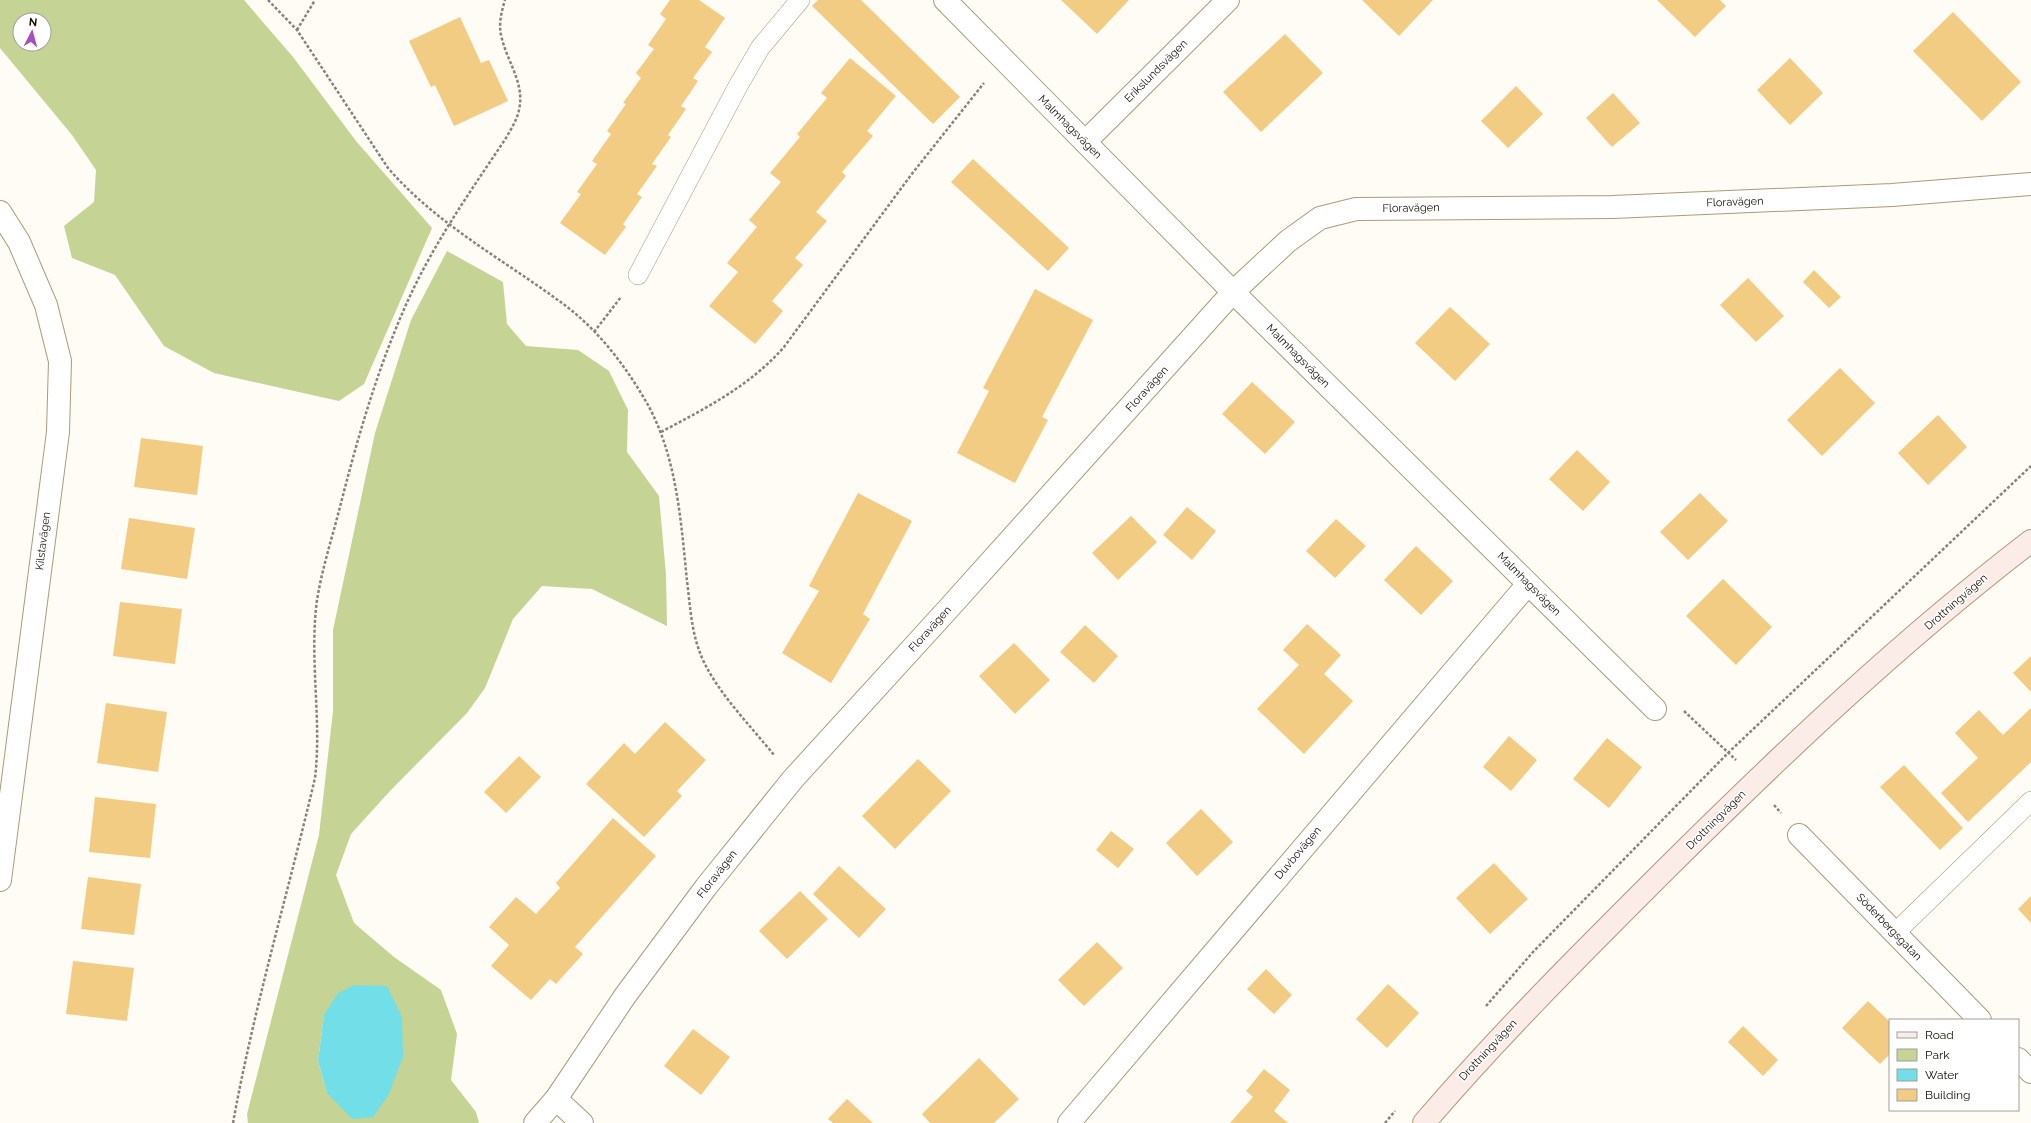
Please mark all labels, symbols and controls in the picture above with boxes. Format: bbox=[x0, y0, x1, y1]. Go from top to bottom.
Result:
north arrow bbox=[12, 12, 52, 52]
text: N bbox=[28, 16, 38, 29]
street label: Erikslundsvägen bbox=[1122, 37, 1190, 105]
street label: Malmhagsvägen bbox=[1036, 93, 1104, 161]
street label: Floravägen bbox=[1706, 195, 1764, 209]
street label: Floravägen bbox=[1382, 201, 1440, 215]
street label: Malmhagsvägen bbox=[1264, 322, 1332, 390]
street label: Floravägen bbox=[1123, 363, 1171, 415]
street label: Kilstavägen bbox=[33, 511, 53, 571]
street label: Malmhagsvägen bbox=[1495, 550, 1563, 618]
street label: Drottningvägen bbox=[1922, 571, 1990, 633]
street label: Floravägen bbox=[906, 603, 954, 655]
street label: Drottningvägen bbox=[1684, 788, 1748, 852]
street label: Duvbovägen bbox=[1272, 824, 1324, 882]
street label: Floravägen bbox=[694, 848, 740, 900]
street label: Söderbergsgatan bbox=[1854, 891, 1924, 963]
street label: Drottningvägen bbox=[1456, 1017, 1520, 1083]
legend bbox=[1889, 1019, 2019, 1111]
text: Road bbox=[1925, 1028, 1954, 1042]
text: Park bbox=[1925, 1048, 1950, 1062]
text: Water bbox=[1925, 1068, 1959, 1082]
text: Building bbox=[1925, 1088, 1971, 1102]

